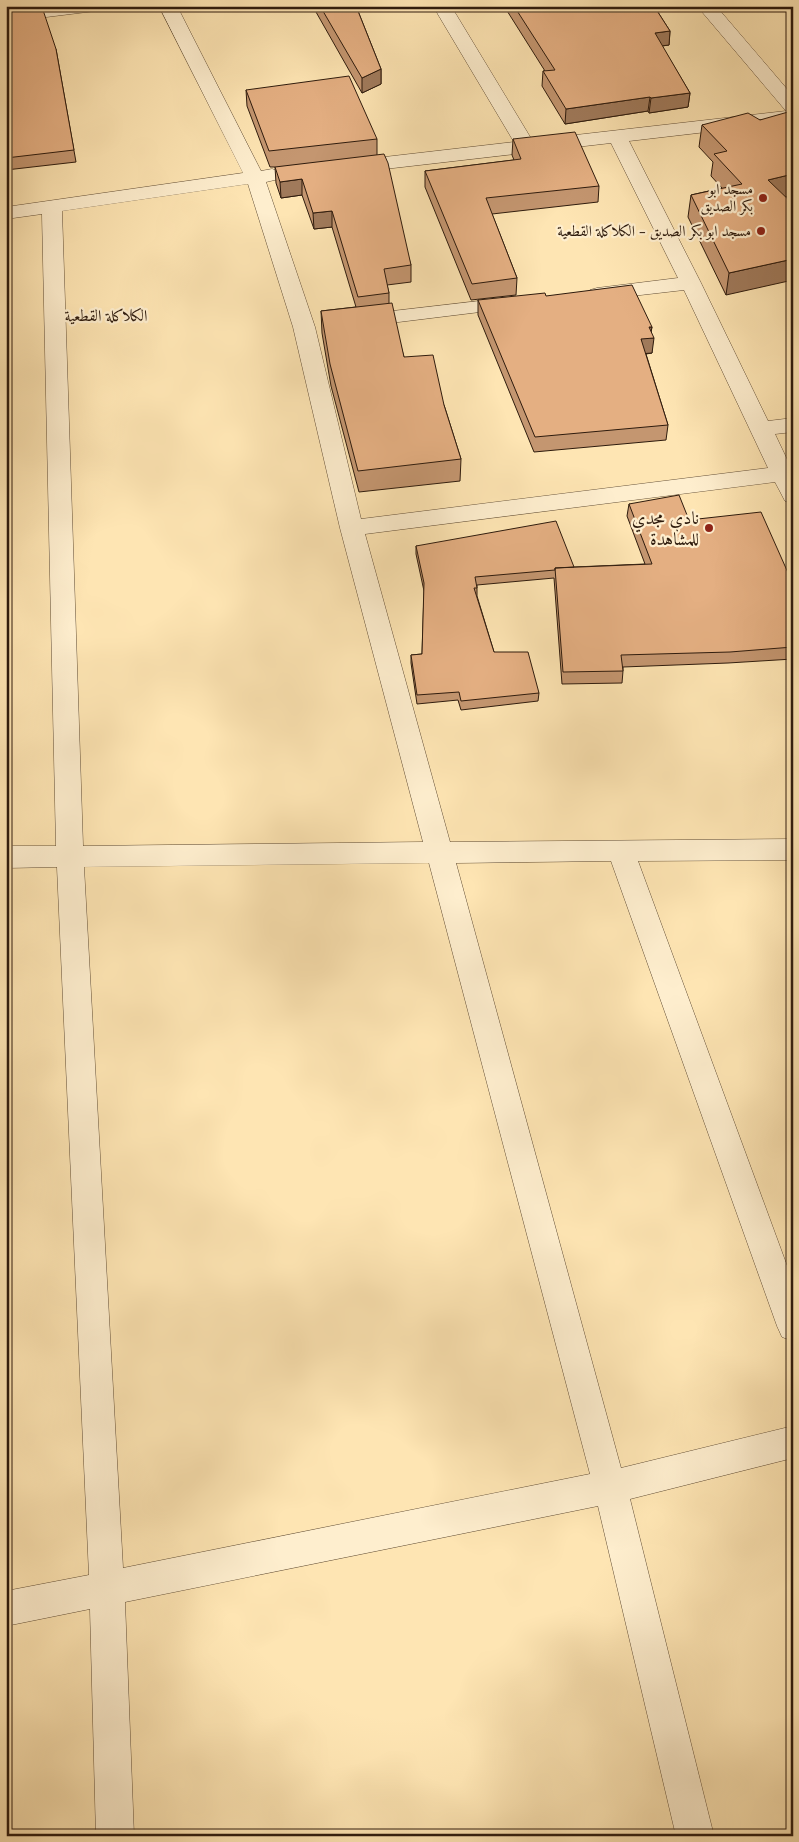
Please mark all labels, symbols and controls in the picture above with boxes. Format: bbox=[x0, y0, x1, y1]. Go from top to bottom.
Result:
place label: مسجد ابو بكر الصديق bbox=[700, 179, 753, 216]
marker: مسجد ابو بكر الصديق bbox=[757, 192, 769, 204]
place label: مسجد ابو بكر الصديق - الكلاكلة القطعية bbox=[557, 221, 751, 241]
marker: مسجد ابو بكر الصديق - الكلاكلة القطعية bbox=[755, 225, 767, 237]
district label: الكلاكلة القطعية bbox=[65, 305, 147, 327]
place label: نادي مجدي للمشاهدة bbox=[632, 506, 699, 552]
marker: نادي مجدي للمشاهدة bbox=[703, 522, 715, 534]

